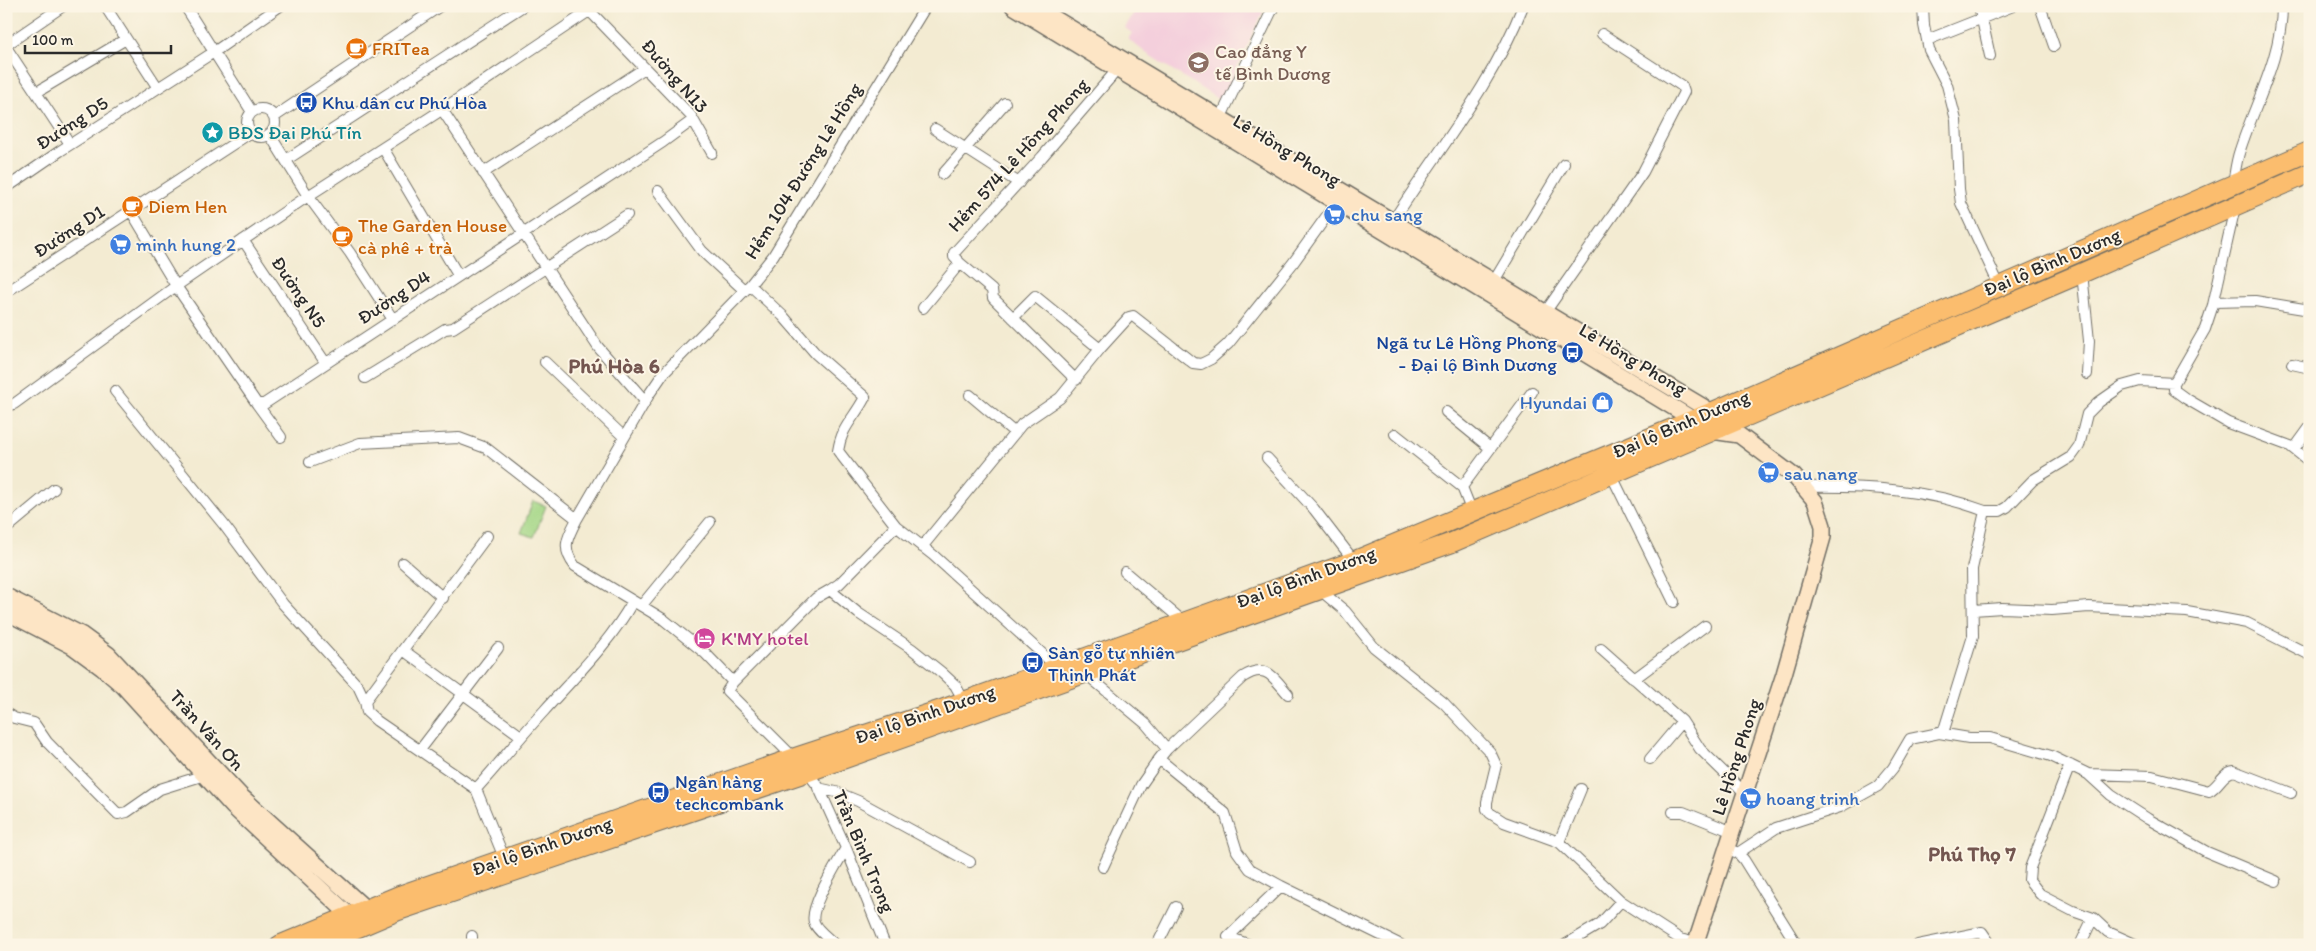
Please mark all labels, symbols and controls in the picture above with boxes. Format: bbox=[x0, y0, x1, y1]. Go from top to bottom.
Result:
scale bar bbox=[25, 22, 171, 54]
text: 100 m bbox=[32, 31, 74, 49]
street label: Đường N13 bbox=[637, 34, 713, 118]
cafe icon: FRITea bbox=[344, 36, 368, 60]
place label: FRITea bbox=[372, 37, 430, 60]
place label: Cao đẳng Y tế Bình Dương bbox=[1215, 40, 1331, 85]
school or university icon: Cao đẳng Y tế Bình Dương bbox=[1187, 50, 1211, 74]
street label: Hẻm 574 Lê Hồng Phong bbox=[943, 73, 1093, 237]
street label: Hẻm 104 Đường Lê Hồng bbox=[739, 78, 867, 263]
bus stop icon: Khu dân cư Phú Hòa bbox=[294, 90, 318, 114]
street label: Đường D5 bbox=[32, 91, 112, 155]
place label: Khu dân cư Phú Hòa bbox=[322, 91, 487, 114]
street label: Lê Hồng Phong bbox=[1229, 109, 1345, 191]
place icon: BĐS Đại Phú Tín bbox=[200, 120, 224, 144]
place label: BĐS Đại Phú Tín bbox=[228, 121, 362, 144]
cafe icon: Diem Hen bbox=[120, 194, 144, 218]
place label: Diem Hen bbox=[148, 195, 227, 218]
street label: Đường D1 bbox=[29, 199, 109, 262]
supermarket icon: chu sang bbox=[1323, 202, 1347, 226]
place label: chu sang bbox=[1351, 203, 1423, 226]
place label: The Garden House cà phê + trà bbox=[358, 214, 507, 259]
street label: Đại lộ Bình Dương bbox=[1980, 223, 2124, 301]
cafe icon: The Garden House cà phê + trà bbox=[330, 224, 354, 248]
supermarket icon: minh hung 2 bbox=[108, 232, 132, 256]
place label: minh hung 2 bbox=[136, 233, 236, 256]
street label: Đường N5 bbox=[267, 252, 331, 332]
street label: Đường D4 bbox=[353, 265, 435, 329]
street label: Lê Hồng Phong bbox=[1575, 318, 1691, 400]
place label: Ngã tư Lê Hồng Phong - Đại lộ Bình Dương bbox=[1376, 331, 1557, 376]
bus stop icon: Ngã tư Lê Hồng Phong - Đại lộ Bình Dương bbox=[1561, 341, 1585, 365]
district label: Phú Hòa 6 bbox=[568, 353, 660, 378]
street label: Đại lộ Bình Dương bbox=[1609, 385, 1753, 463]
shop icon: Hyundai bbox=[1591, 390, 1615, 414]
place label: Hyundai bbox=[1520, 391, 1587, 414]
supermarket icon: sau nang bbox=[1756, 461, 1780, 485]
place label: sau nang bbox=[1784, 462, 1858, 485]
street label: Đại lộ Bình Dương bbox=[1233, 541, 1379, 613]
hotel icon: K'MY hotel bbox=[693, 626, 717, 650]
place label: K'MY hotel bbox=[721, 627, 809, 650]
place label: Sàn gỗ tự nhiên Thịnh Phát bbox=[1048, 641, 1175, 686]
bus stop icon: Sàn gỗ tự nhiên Thịnh Phát bbox=[1020, 651, 1044, 675]
street label: Đại lộ Bình Dương bbox=[852, 679, 998, 749]
street label: Trần Văn Ơn bbox=[165, 685, 250, 775]
street label: Lê Hồng Phong bbox=[1706, 695, 1766, 818]
place label: Ngân hàng techcombank bbox=[675, 770, 784, 815]
bus stop icon: Ngân hàng techcombank bbox=[647, 780, 671, 804]
street label: Trần Bình Trọng bbox=[828, 786, 900, 916]
supermarket icon: hoang trinh bbox=[1738, 786, 1762, 810]
place label: hoang trinh bbox=[1766, 787, 1860, 810]
street label: Đại lộ Bình Dương bbox=[469, 811, 615, 881]
district label: Phú Thọ 7 bbox=[1928, 841, 2017, 866]

